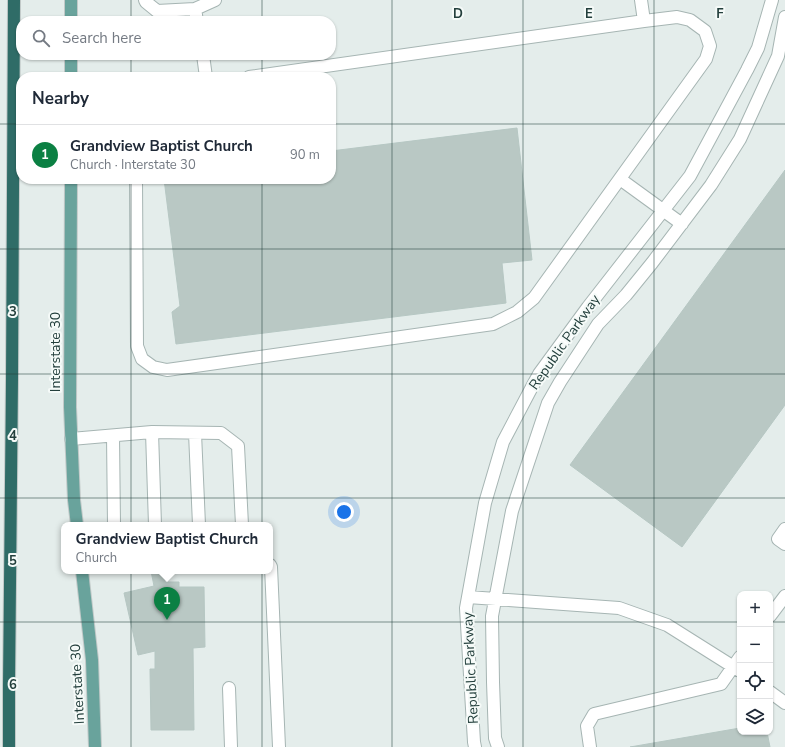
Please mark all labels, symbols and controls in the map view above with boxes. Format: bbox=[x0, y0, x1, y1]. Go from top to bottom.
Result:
text: D bbox=[453, 5, 463, 23]
text: E bbox=[585, 5, 593, 23]
text: F bbox=[716, 5, 724, 23]
search box bbox=[16, 16, 336, 60]
icon: search bbox=[30, 27, 52, 49]
text: Search here bbox=[62, 28, 142, 48]
text: Nearby bbox=[32, 87, 89, 110]
text: Grandview Baptist Church bbox=[70, 136, 253, 156]
text: 1 bbox=[41, 146, 49, 164]
text: 90 m bbox=[290, 146, 320, 164]
text: Church · Interstate 30 bbox=[70, 156, 196, 174]
street label: Republic Parkway bbox=[524, 290, 605, 394]
text: 3 bbox=[9, 303, 17, 321]
street label: Interstate 30 bbox=[46, 312, 65, 392]
text: 4 bbox=[9, 427, 17, 445]
your location bbox=[334, 502, 354, 522]
popup bbox=[61, 522, 273, 574]
text: Grandview Baptist Church bbox=[76, 529, 258, 549]
text: Church bbox=[76, 549, 117, 567]
text: 5 bbox=[9, 552, 17, 570]
pin: 1 bbox=[154, 587, 180, 620]
map controls bbox=[737, 591, 773, 735]
button: + bbox=[737, 591, 773, 627]
street label: Republic Parkway bbox=[458, 611, 483, 725]
button: − bbox=[737, 627, 773, 663]
street label: Interstate 30 bbox=[66, 643, 89, 725]
button: locate bbox=[737, 663, 773, 699]
text: 6 bbox=[9, 676, 17, 694]
button: layers bbox=[737, 699, 773, 735]

